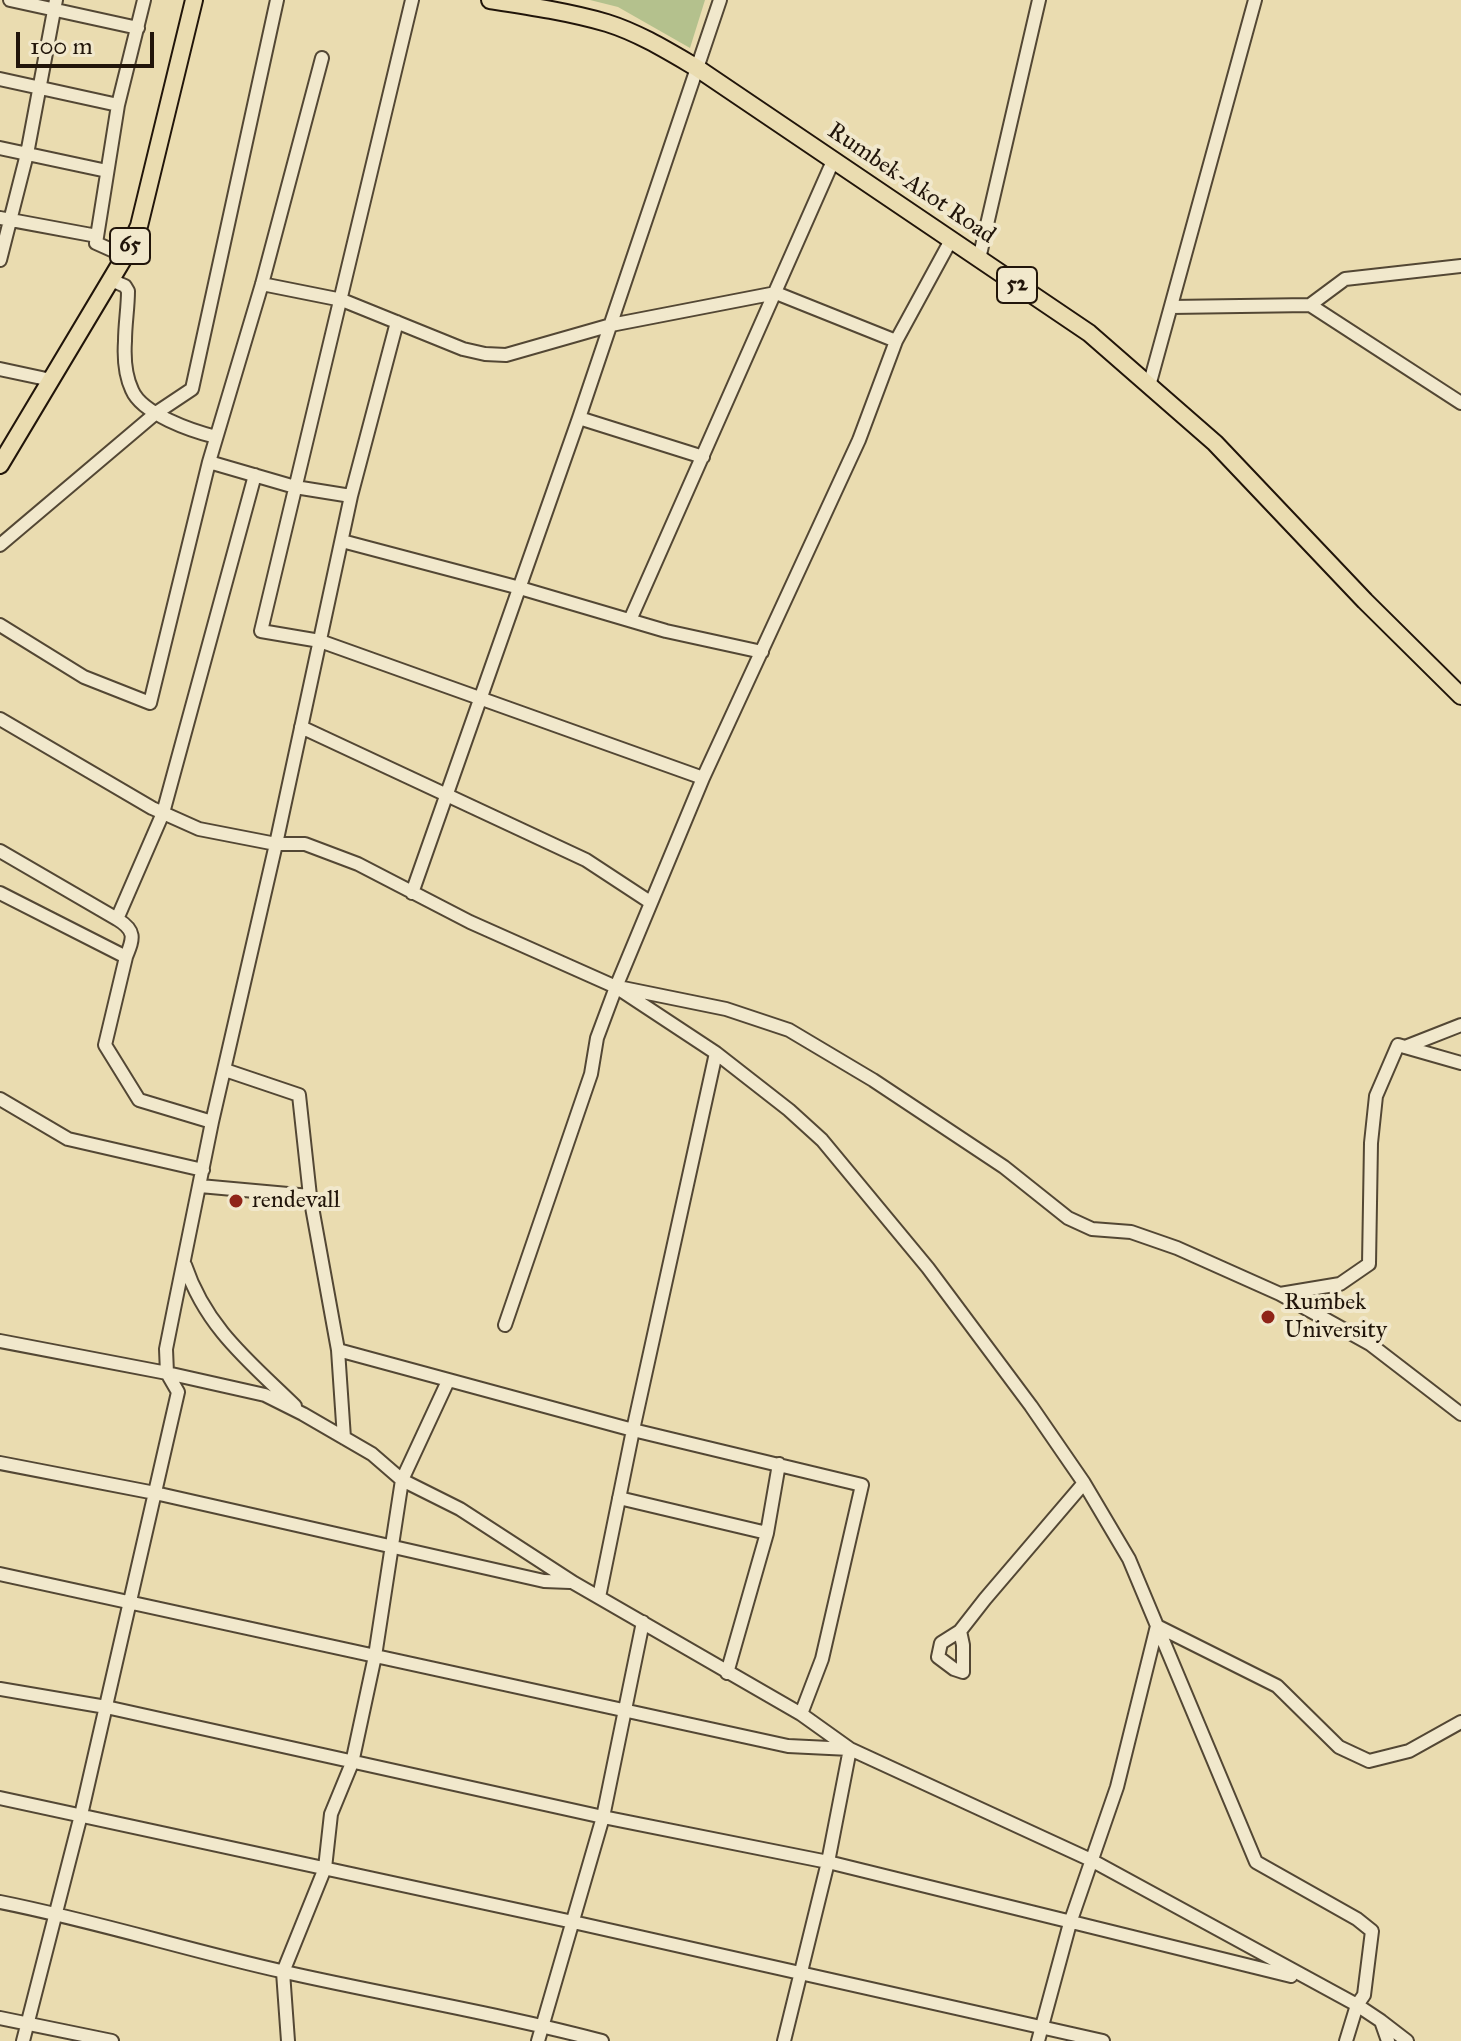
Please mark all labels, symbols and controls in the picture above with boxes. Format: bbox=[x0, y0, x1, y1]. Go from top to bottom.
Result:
scale bar bbox=[20, 16, 158, 66]
text: 100 m bbox=[30, 31, 93, 61]
street label: Rumbek-Akot Road bbox=[822, 117, 1000, 251]
road number: 65 bbox=[110, 228, 150, 264]
road number: 52 bbox=[997, 267, 1037, 303]
place label: rendevall bbox=[252, 1187, 340, 1215]
marker: rendevall bbox=[227, 1192, 245, 1210]
place label: Rumbek University bbox=[1284, 1289, 1387, 1345]
marker: Rumbek University bbox=[1259, 1308, 1277, 1326]

